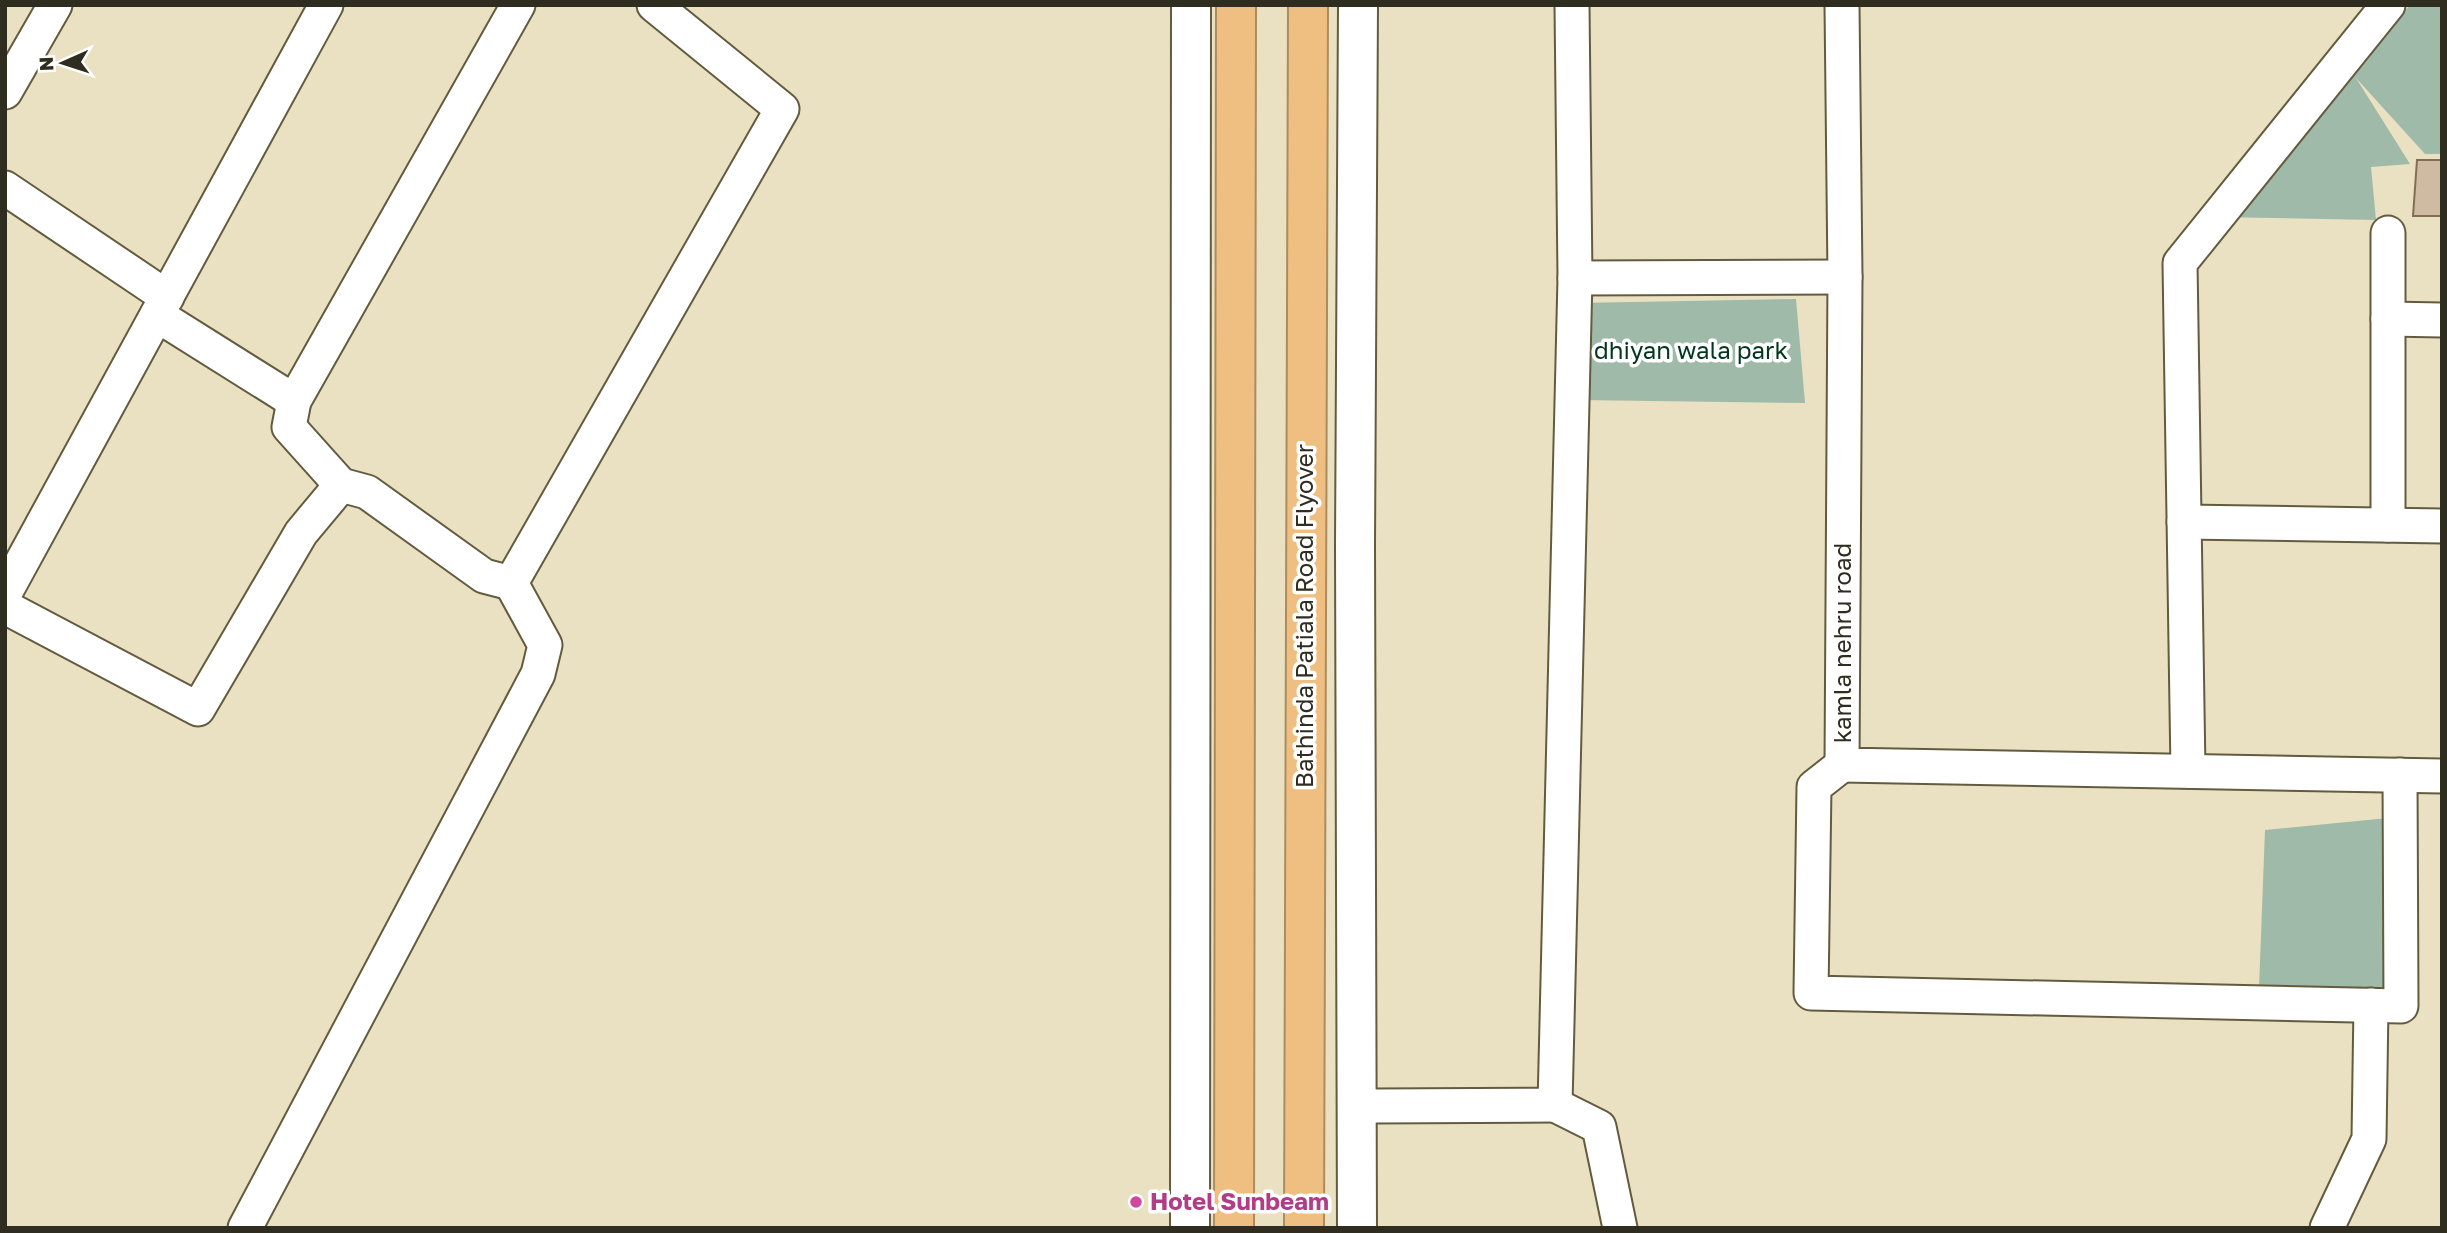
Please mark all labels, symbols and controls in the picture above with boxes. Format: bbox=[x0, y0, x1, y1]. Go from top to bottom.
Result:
north arrow bbox=[28, 28, 98, 98]
text: N bbox=[34, 56, 57, 72]
park label: dhiyan wala park bbox=[1594, 335, 1788, 364]
street label: Bathinda Patiala Road Flyover bbox=[1289, 444, 1318, 788]
street label: kamla nehru road bbox=[1827, 543, 1856, 743]
place label: Hotel Sunbeam bbox=[1150, 1186, 1329, 1215]
marker: Hotel Sunbeam bbox=[1128, 1194, 1144, 1210]

